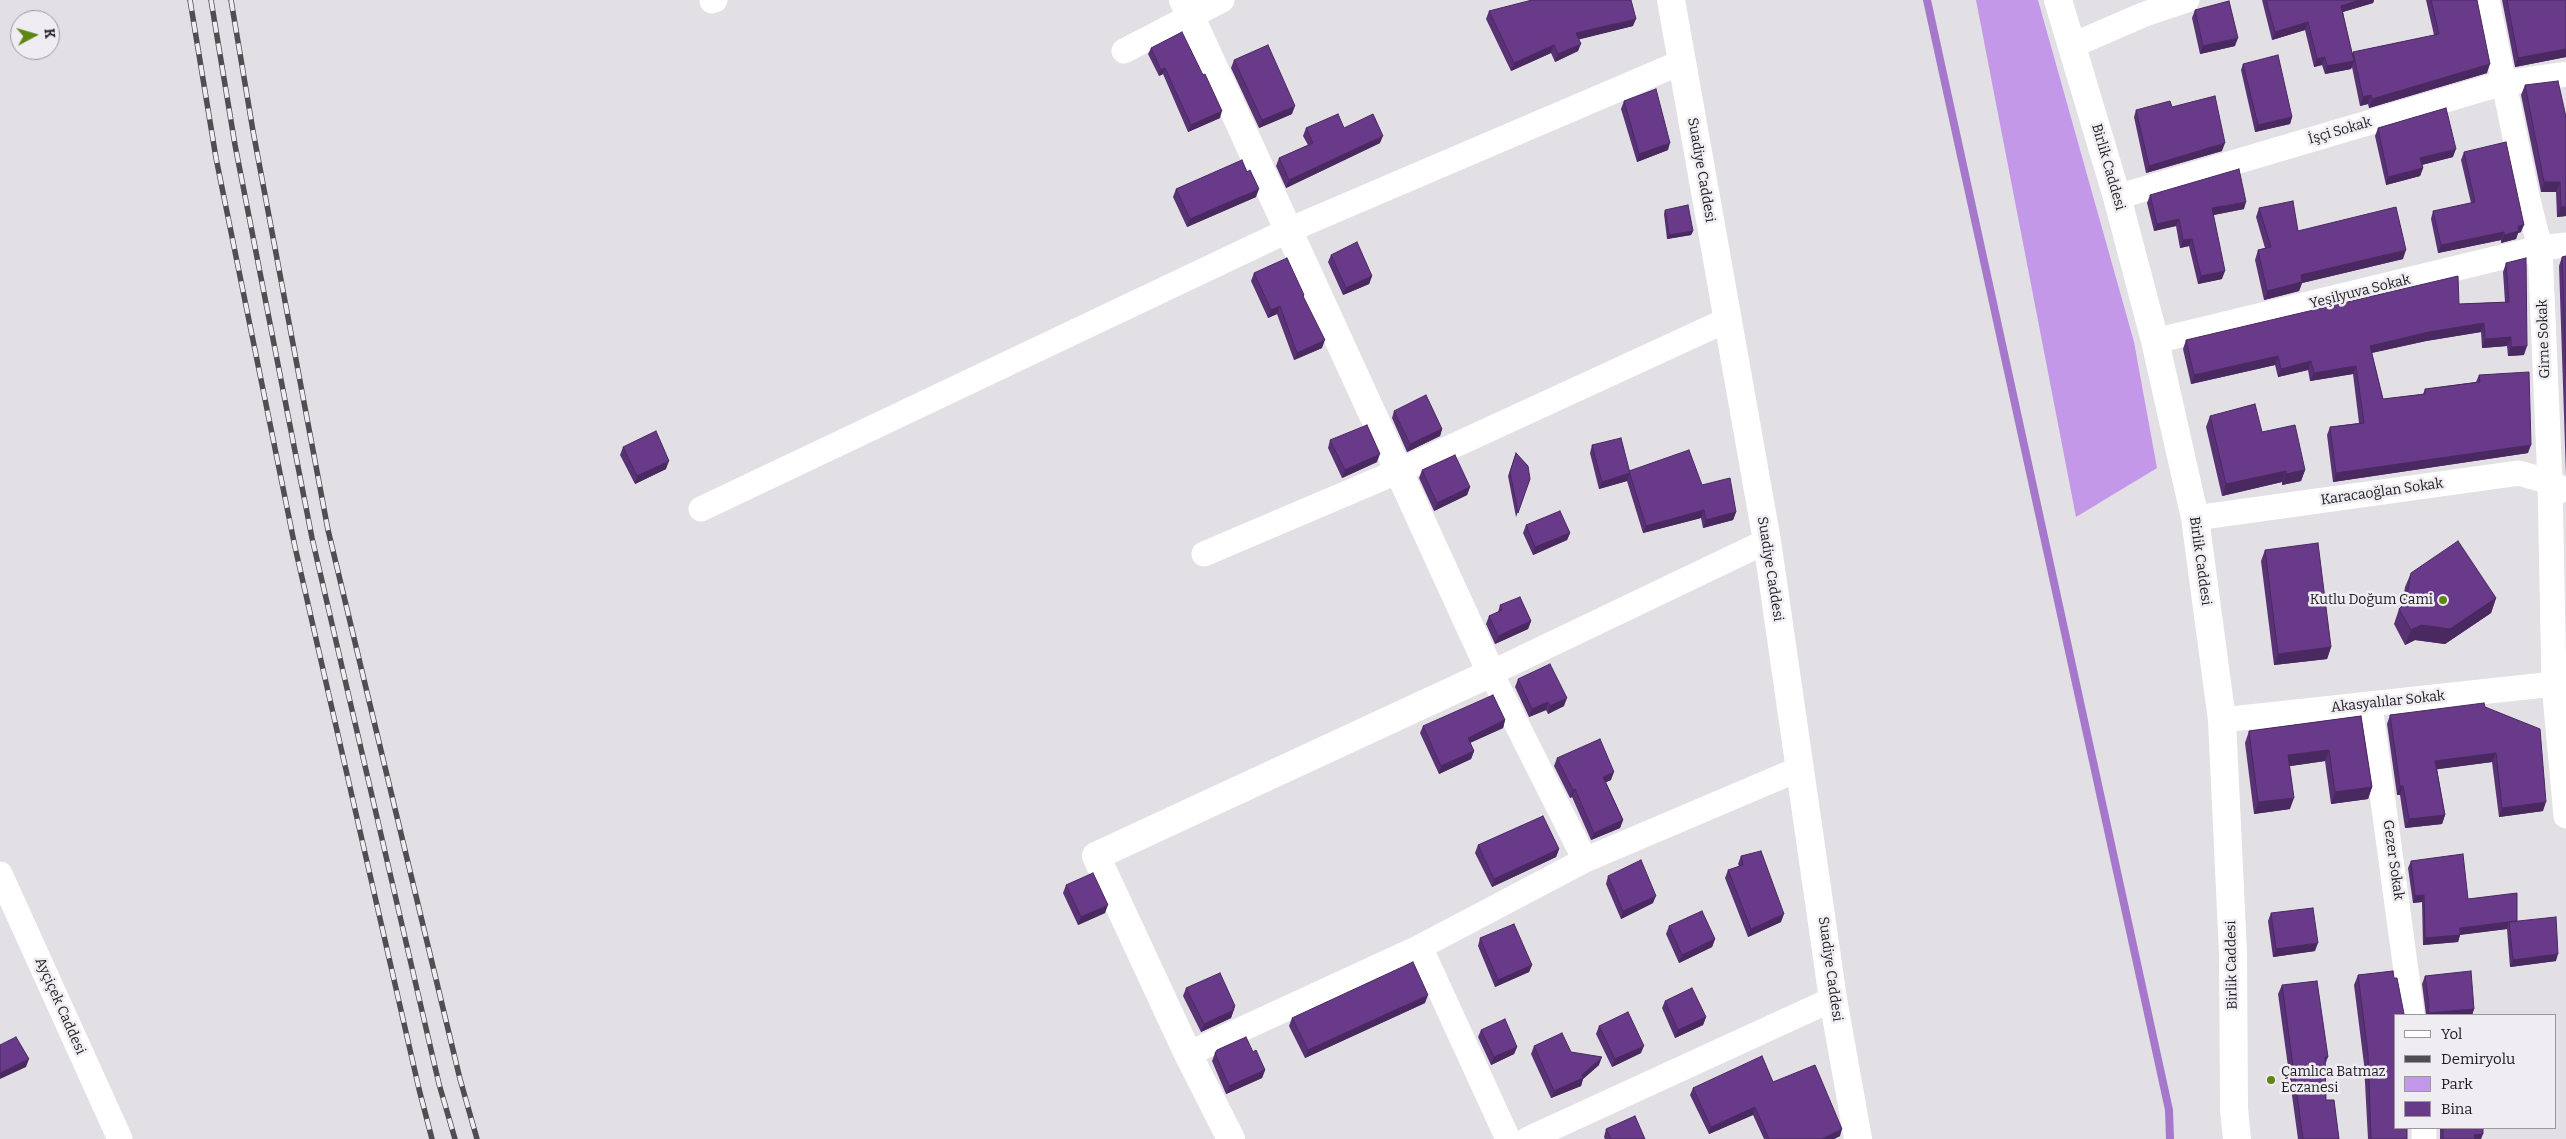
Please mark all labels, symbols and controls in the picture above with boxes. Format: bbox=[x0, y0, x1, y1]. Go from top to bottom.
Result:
north arrow bbox=[10, 10, 60, 60]
text: K bbox=[40, 28, 58, 39]
street label: İşçi Sokak bbox=[2306, 114, 2374, 148]
street label: Suadiye Caddesi bbox=[1684, 116, 1718, 224]
street label: Birlik Caddesi bbox=[2088, 122, 2128, 212]
street label: Yeşilyuva Sokak bbox=[2308, 271, 2412, 313]
street label: Girne Sokak bbox=[2534, 299, 2554, 379]
street label: Karacaoğlan Sokak bbox=[2320, 475, 2444, 509]
street label: Suadiye Caddesi bbox=[1753, 515, 1787, 623]
street label: Birlik Caddesi bbox=[2185, 516, 2215, 606]
place label: Kutlu Doğum Cami bbox=[2310, 592, 2433, 608]
marker: Kutlu Doğum Cami bbox=[2437, 594, 2449, 606]
street label: Akasyalılar Sokak bbox=[2330, 688, 2446, 716]
street label: Gezer Sokak bbox=[2379, 819, 2407, 901]
street label: Suadiye Caddesi bbox=[1814, 915, 1846, 1023]
street label: Birlik Caddesi bbox=[2223, 920, 2241, 1010]
street label: Ayçiçek Caddesi bbox=[31, 955, 89, 1057]
legend bbox=[2394, 1014, 2556, 1129]
text: Yol bbox=[2441, 1025, 2462, 1043]
text: Demiryolu bbox=[2441, 1050, 2515, 1068]
place label: Çamlıca Batmaz Eczanesi bbox=[2281, 1064, 2386, 1096]
marker: Çamlıca Batmaz Eczanesi bbox=[2265, 1074, 2277, 1086]
text: Park bbox=[2441, 1075, 2473, 1093]
text: Bina bbox=[2441, 1100, 2473, 1118]

